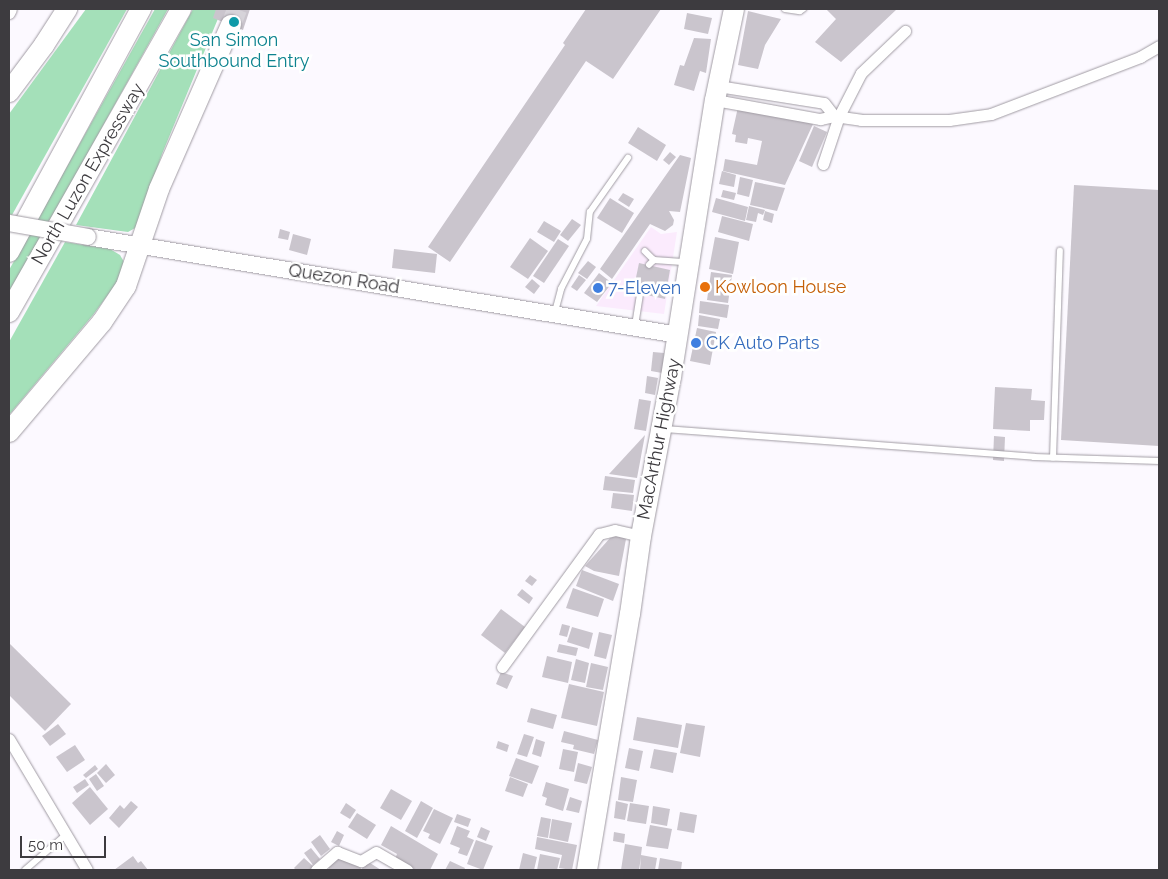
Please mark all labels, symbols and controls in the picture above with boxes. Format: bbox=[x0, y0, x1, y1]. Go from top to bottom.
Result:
marker: San Simon Southbound Entry bbox=[228, 16, 240, 28]
place label: San Simon Southbound Entry bbox=[158, 30, 310, 72]
street label: North Luzon Expressway bbox=[27, 79, 149, 269]
street label: Quezon Road bbox=[287, 260, 401, 298]
place label: Kowloon House bbox=[715, 276, 846, 298]
place label: 7-Eleven bbox=[608, 277, 681, 299]
marker: Kowloon House bbox=[699, 281, 711, 293]
marker: 7-Eleven bbox=[592, 282, 604, 294]
place label: CK Auto Parts bbox=[706, 332, 820, 354]
marker: CK Auto Parts bbox=[690, 337, 702, 349]
street label: MacArthur Highway bbox=[633, 356, 685, 522]
scale bar bbox=[22, 826, 109, 858]
text: 50 m bbox=[28, 836, 63, 854]

